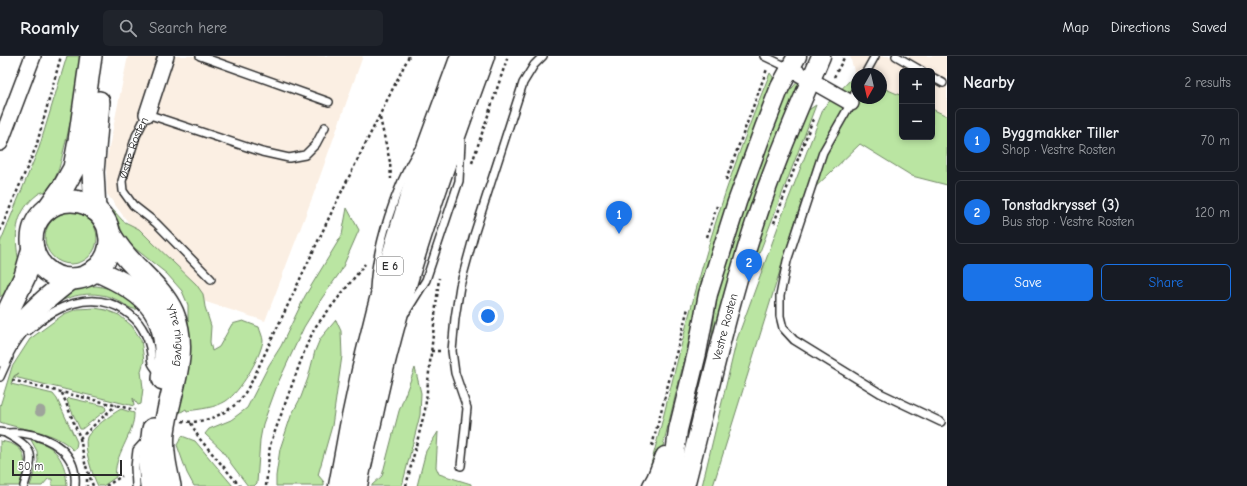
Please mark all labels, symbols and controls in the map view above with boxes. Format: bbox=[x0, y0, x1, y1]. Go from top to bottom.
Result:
search box bbox=[103, 10, 383, 46]
text: Roamly bbox=[20, 17, 79, 39]
icon: search bbox=[117, 17, 139, 39]
text: Search here bbox=[149, 19, 227, 37]
text: Map bbox=[1062, 19, 1089, 36]
text: Directions bbox=[1111, 19, 1170, 36]
text: Saved bbox=[1192, 19, 1227, 36]
north arrow bbox=[851, 68, 887, 104]
map controls bbox=[899, 68, 935, 140]
button: + bbox=[899, 68, 935, 104]
text: Nearby bbox=[963, 73, 1014, 92]
text: 2 results bbox=[1184, 75, 1231, 90]
button: − bbox=[899, 104, 935, 140]
street label: Østre Rosten bbox=[116, 115, 151, 180]
text: Byggmakker Tiller bbox=[1002, 124, 1119, 142]
text: 1 bbox=[974, 133, 980, 148]
text: 70 m bbox=[1201, 133, 1230, 148]
text: Shop · Vestre Rosten bbox=[1002, 142, 1115, 157]
text: Tonstadkrysset (3) bbox=[1002, 196, 1120, 214]
pin: 1 bbox=[606, 201, 632, 234]
text: 2 bbox=[974, 205, 980, 220]
text: 120 m bbox=[1195, 205, 1230, 220]
text: Bus stop · Vestre Rosten bbox=[1002, 214, 1134, 229]
pin: 2 bbox=[736, 249, 762, 282]
road number: E 6 bbox=[377, 257, 403, 275]
button: Save bbox=[963, 264, 1093, 301]
button: Share bbox=[1101, 264, 1231, 301]
street label: Vestre Rosten bbox=[710, 292, 741, 362]
street label: Ytre ringveg bbox=[163, 302, 187, 368]
your location bbox=[478, 306, 498, 326]
scale bar bbox=[12, 458, 122, 477]
text: 50 m bbox=[18, 460, 43, 473]

